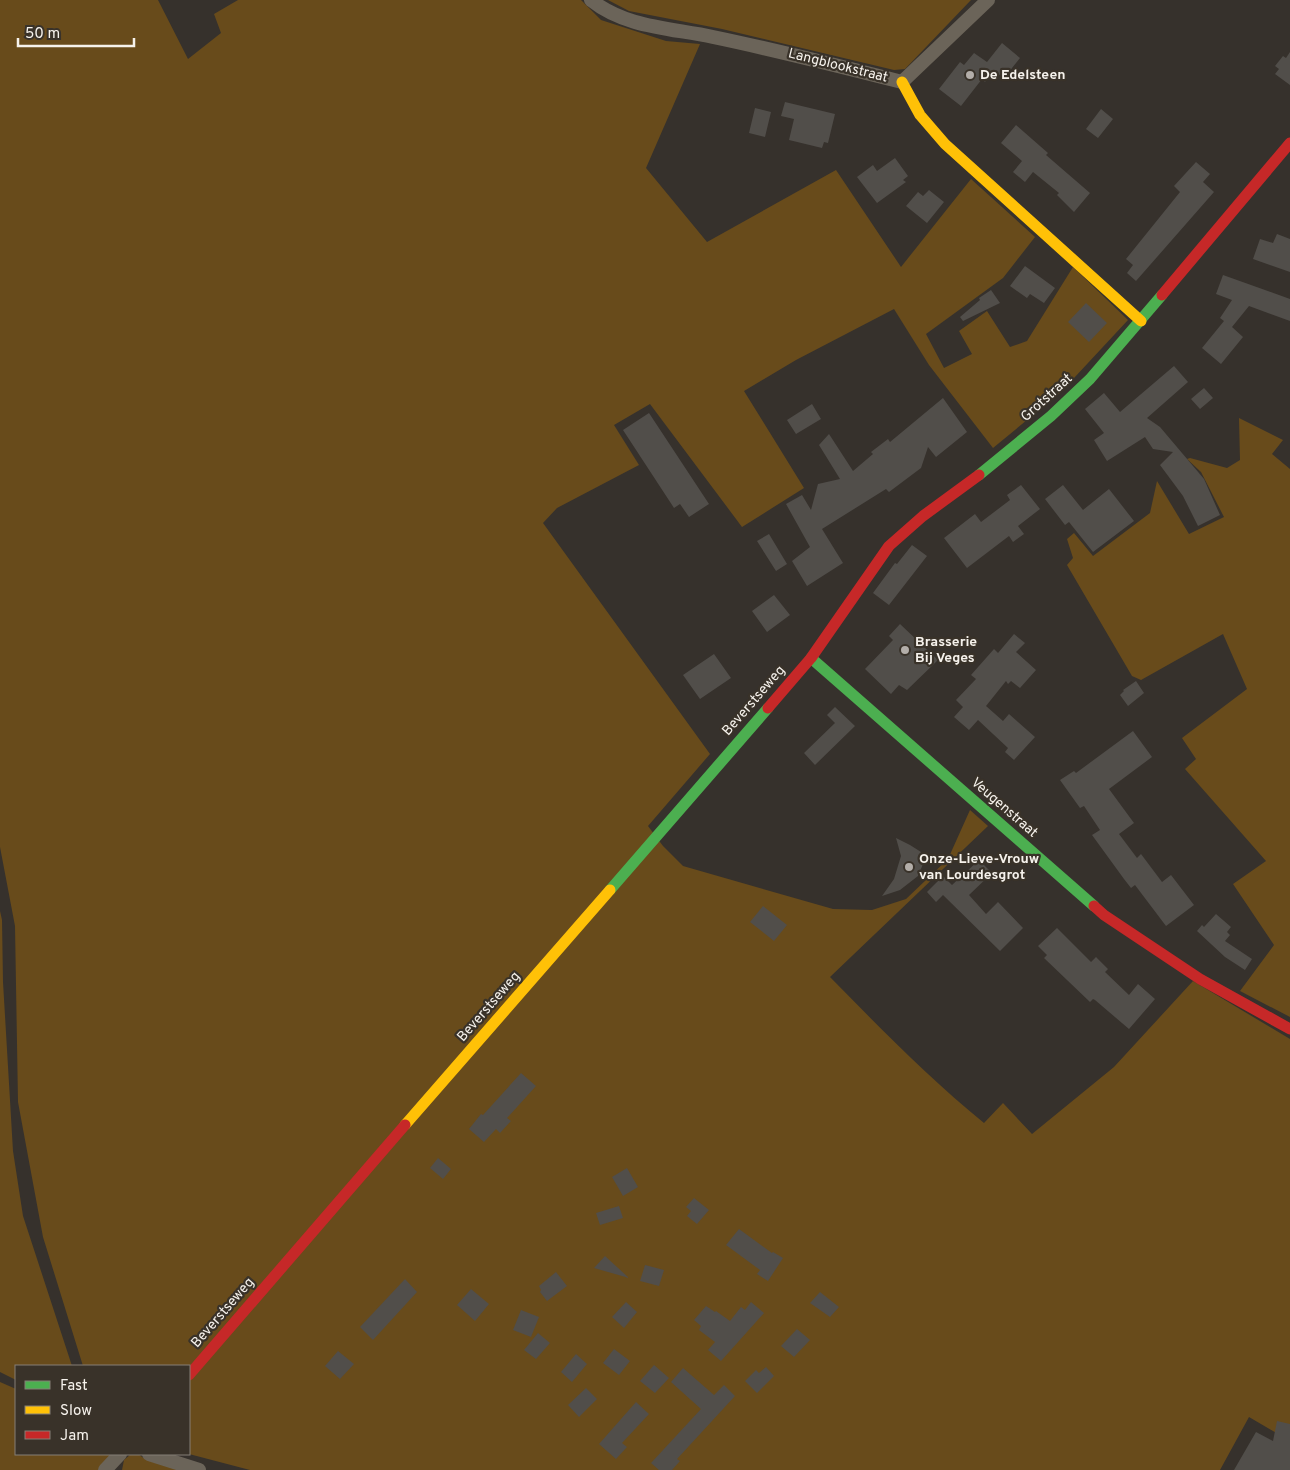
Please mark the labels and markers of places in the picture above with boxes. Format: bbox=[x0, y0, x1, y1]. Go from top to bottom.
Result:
place label: De Edelsteen bbox=[980, 67, 1066, 84]
marker: De Edelsteen bbox=[964, 69, 976, 81]
place label: Brasserie Bij Veges bbox=[915, 634, 977, 667]
marker: Brasserie Bij Veges bbox=[899, 644, 911, 656]
place label: Onze-Lieve-Vrouw van Lourdesgrot bbox=[919, 851, 1039, 884]
marker: Onze-Lieve-Vrouw van Lourdesgrot bbox=[903, 861, 915, 873]

